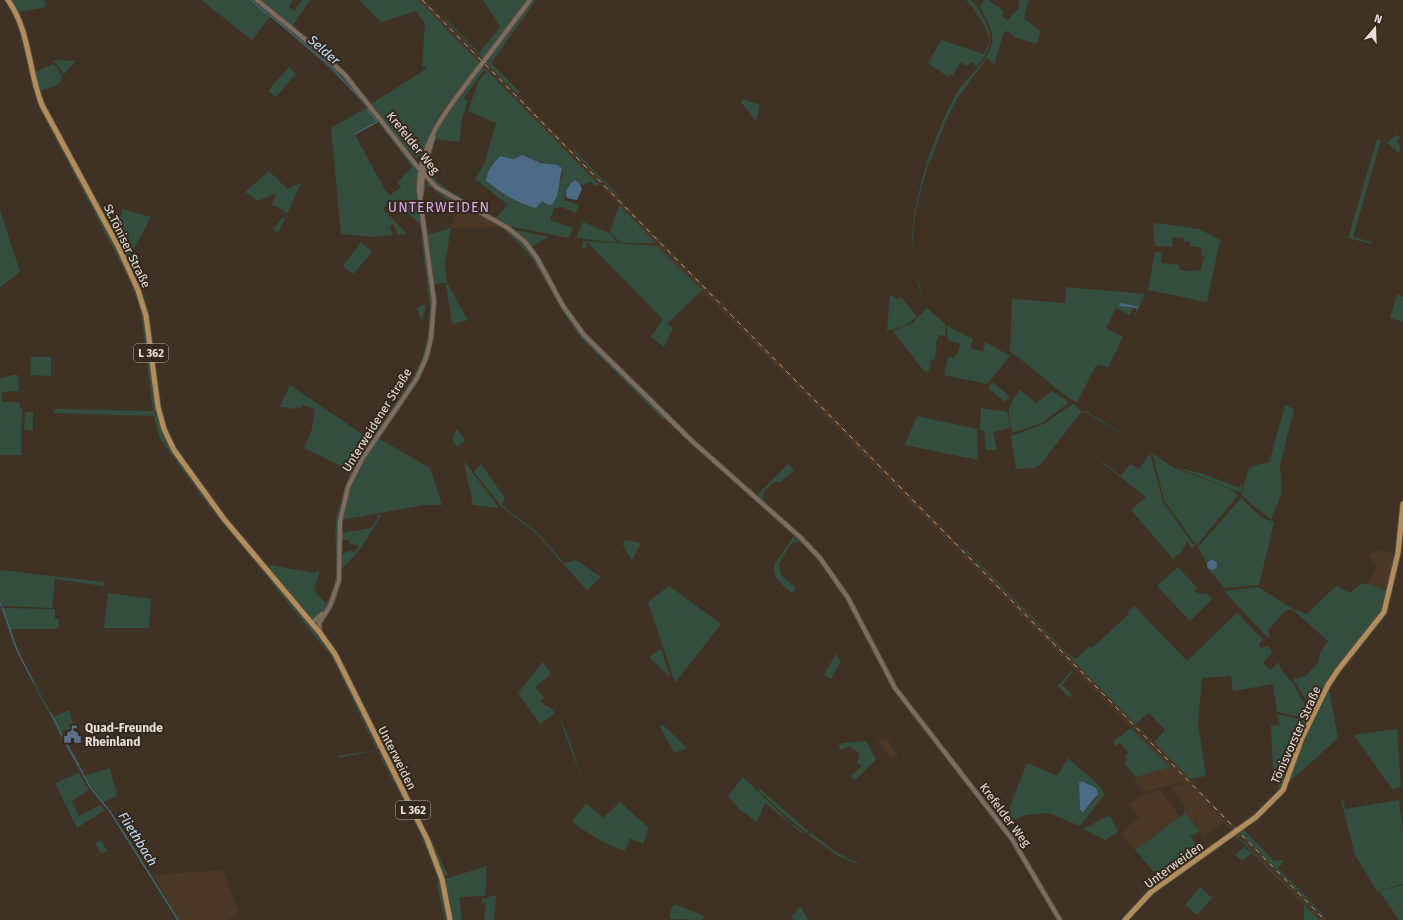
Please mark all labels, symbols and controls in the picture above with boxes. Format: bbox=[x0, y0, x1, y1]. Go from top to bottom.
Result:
north arrow bbox=[1355, 8, 1395, 48]
text: N bbox=[1373, 12, 1384, 26]
water label: Selder bbox=[304, 32, 344, 68]
street label: Krefelder Weg bbox=[384, 109, 443, 177]
district label: UNTERWEIDEN bbox=[388, 199, 490, 216]
street label: St.Töniser Straße bbox=[101, 202, 153, 290]
road number: L 362 bbox=[134, 344, 168, 362]
street label: Unterweidener Straße bbox=[339, 366, 415, 474]
street label: Tönisvorster Straße bbox=[1268, 684, 1324, 786]
place label: Quad-Freunde Rheinland bbox=[85, 721, 163, 749]
street label: Unterweiden bbox=[375, 724, 419, 792]
public building icon: Quad-Freunde Rheinland bbox=[62, 725, 82, 745]
street label: Krefelder Weg bbox=[977, 780, 1034, 850]
road number: L 362 bbox=[396, 801, 430, 819]
water label: Fliethbach bbox=[115, 809, 161, 869]
street label: Unterweiden bbox=[1142, 839, 1206, 891]

